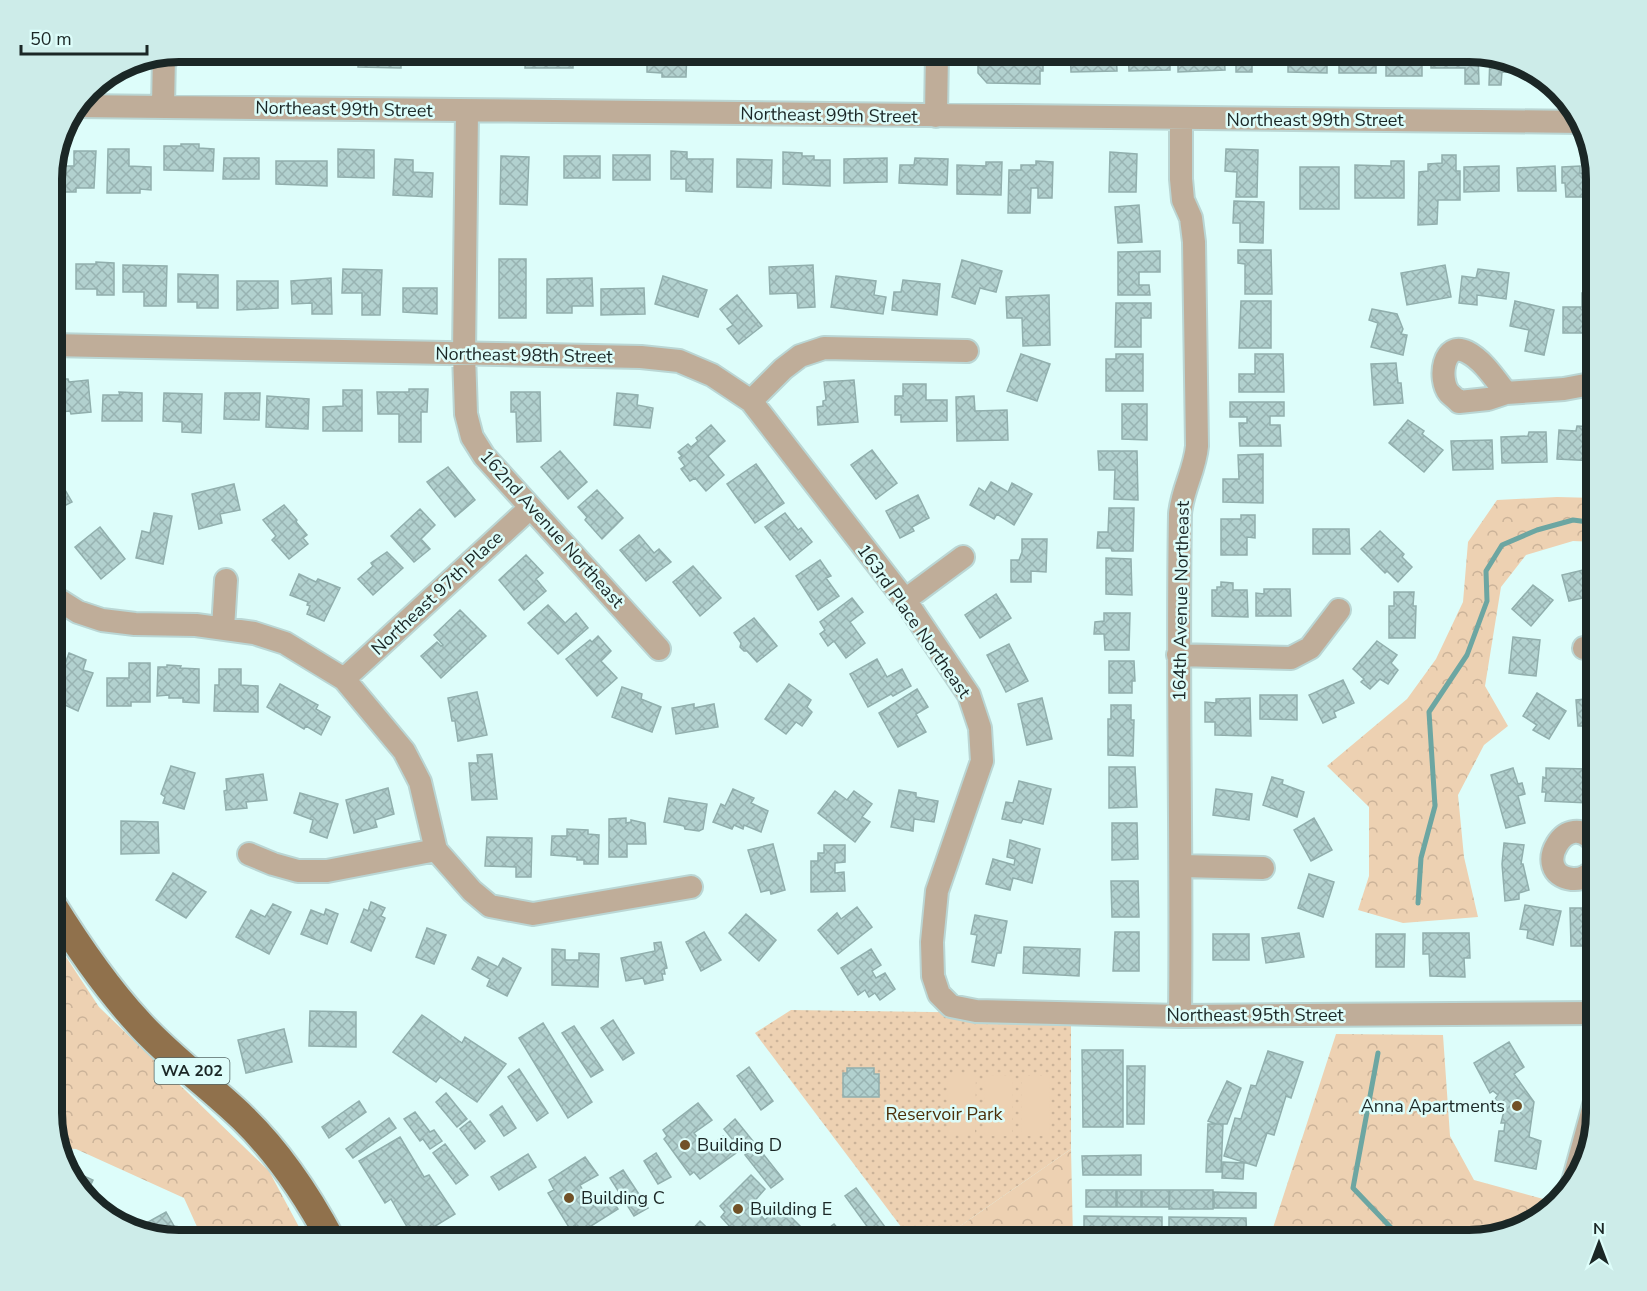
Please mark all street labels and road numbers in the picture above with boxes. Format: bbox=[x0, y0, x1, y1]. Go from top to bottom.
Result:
street label: Northeast 99th Street bbox=[255, 95, 434, 123]
street label: Northeast 99th Street bbox=[740, 101, 919, 129]
street label: Northeast 99th Street bbox=[1226, 108, 1404, 132]
street label: Northeast 98th Street bbox=[435, 341, 614, 369]
street label: 162nd Avenue Northeast bbox=[475, 445, 630, 613]
street label: 164th Avenue Northeast bbox=[1167, 500, 1195, 701]
street label: Northeast 97th Place bbox=[366, 526, 508, 660]
street label: 163rd Place Northeast bbox=[852, 539, 977, 703]
street label: Northeast 95th Street bbox=[1166, 1003, 1344, 1027]
road number: WA 202 bbox=[154, 1058, 230, 1084]

